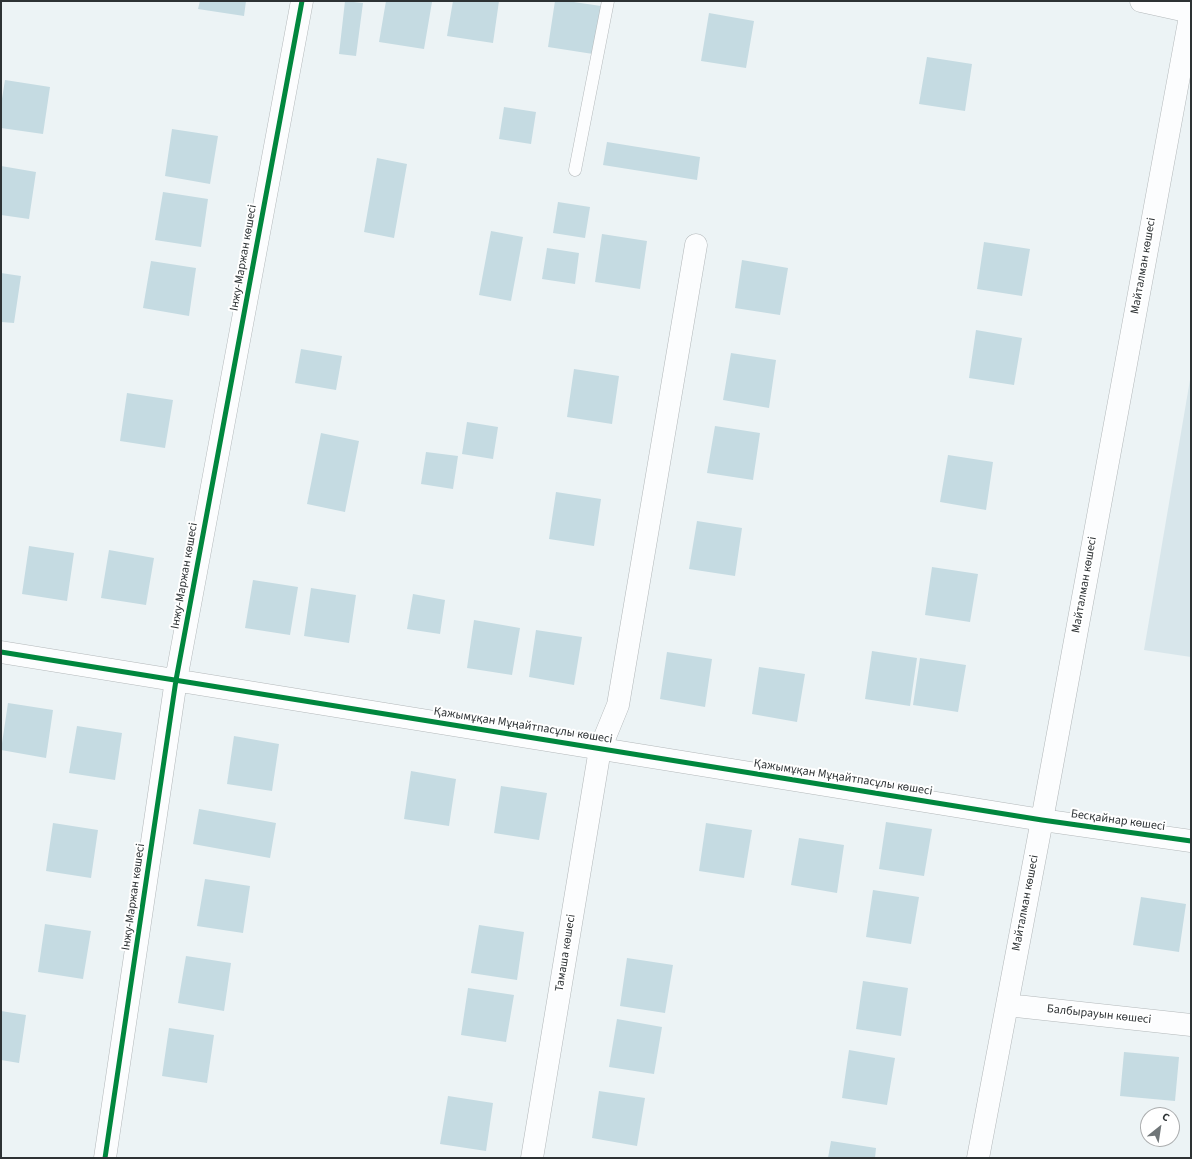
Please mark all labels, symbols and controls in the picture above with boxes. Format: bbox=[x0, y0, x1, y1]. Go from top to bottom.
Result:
street label: Інжу-Маржан көшесі bbox=[228, 204, 260, 312]
street label: Майталман көшесі bbox=[1128, 217, 1160, 315]
street label: Інжу-Маржан көшесі bbox=[169, 522, 201, 630]
street label: Майталман көшесі bbox=[1069, 536, 1101, 634]
street label: Қажымұқан Мұңайтпасұлы көшесі bbox=[433, 705, 613, 747]
street label: Қажымұқан Мұңайтпасұлы көшесі bbox=[753, 757, 933, 799]
street label: Бесқайнар көшесі bbox=[1070, 807, 1166, 835]
street label: Інжу-Маржан көшесі bbox=[119, 843, 149, 951]
street label: Майталман көшесі bbox=[1010, 854, 1042, 952]
street label: Тамаша көшесі bbox=[553, 913, 579, 993]
street label: Балбырауын көшесі bbox=[1046, 1002, 1152, 1028]
north arrow bbox=[1140, 1107, 1180, 1147]
text: С bbox=[1159, 1109, 1172, 1125]

